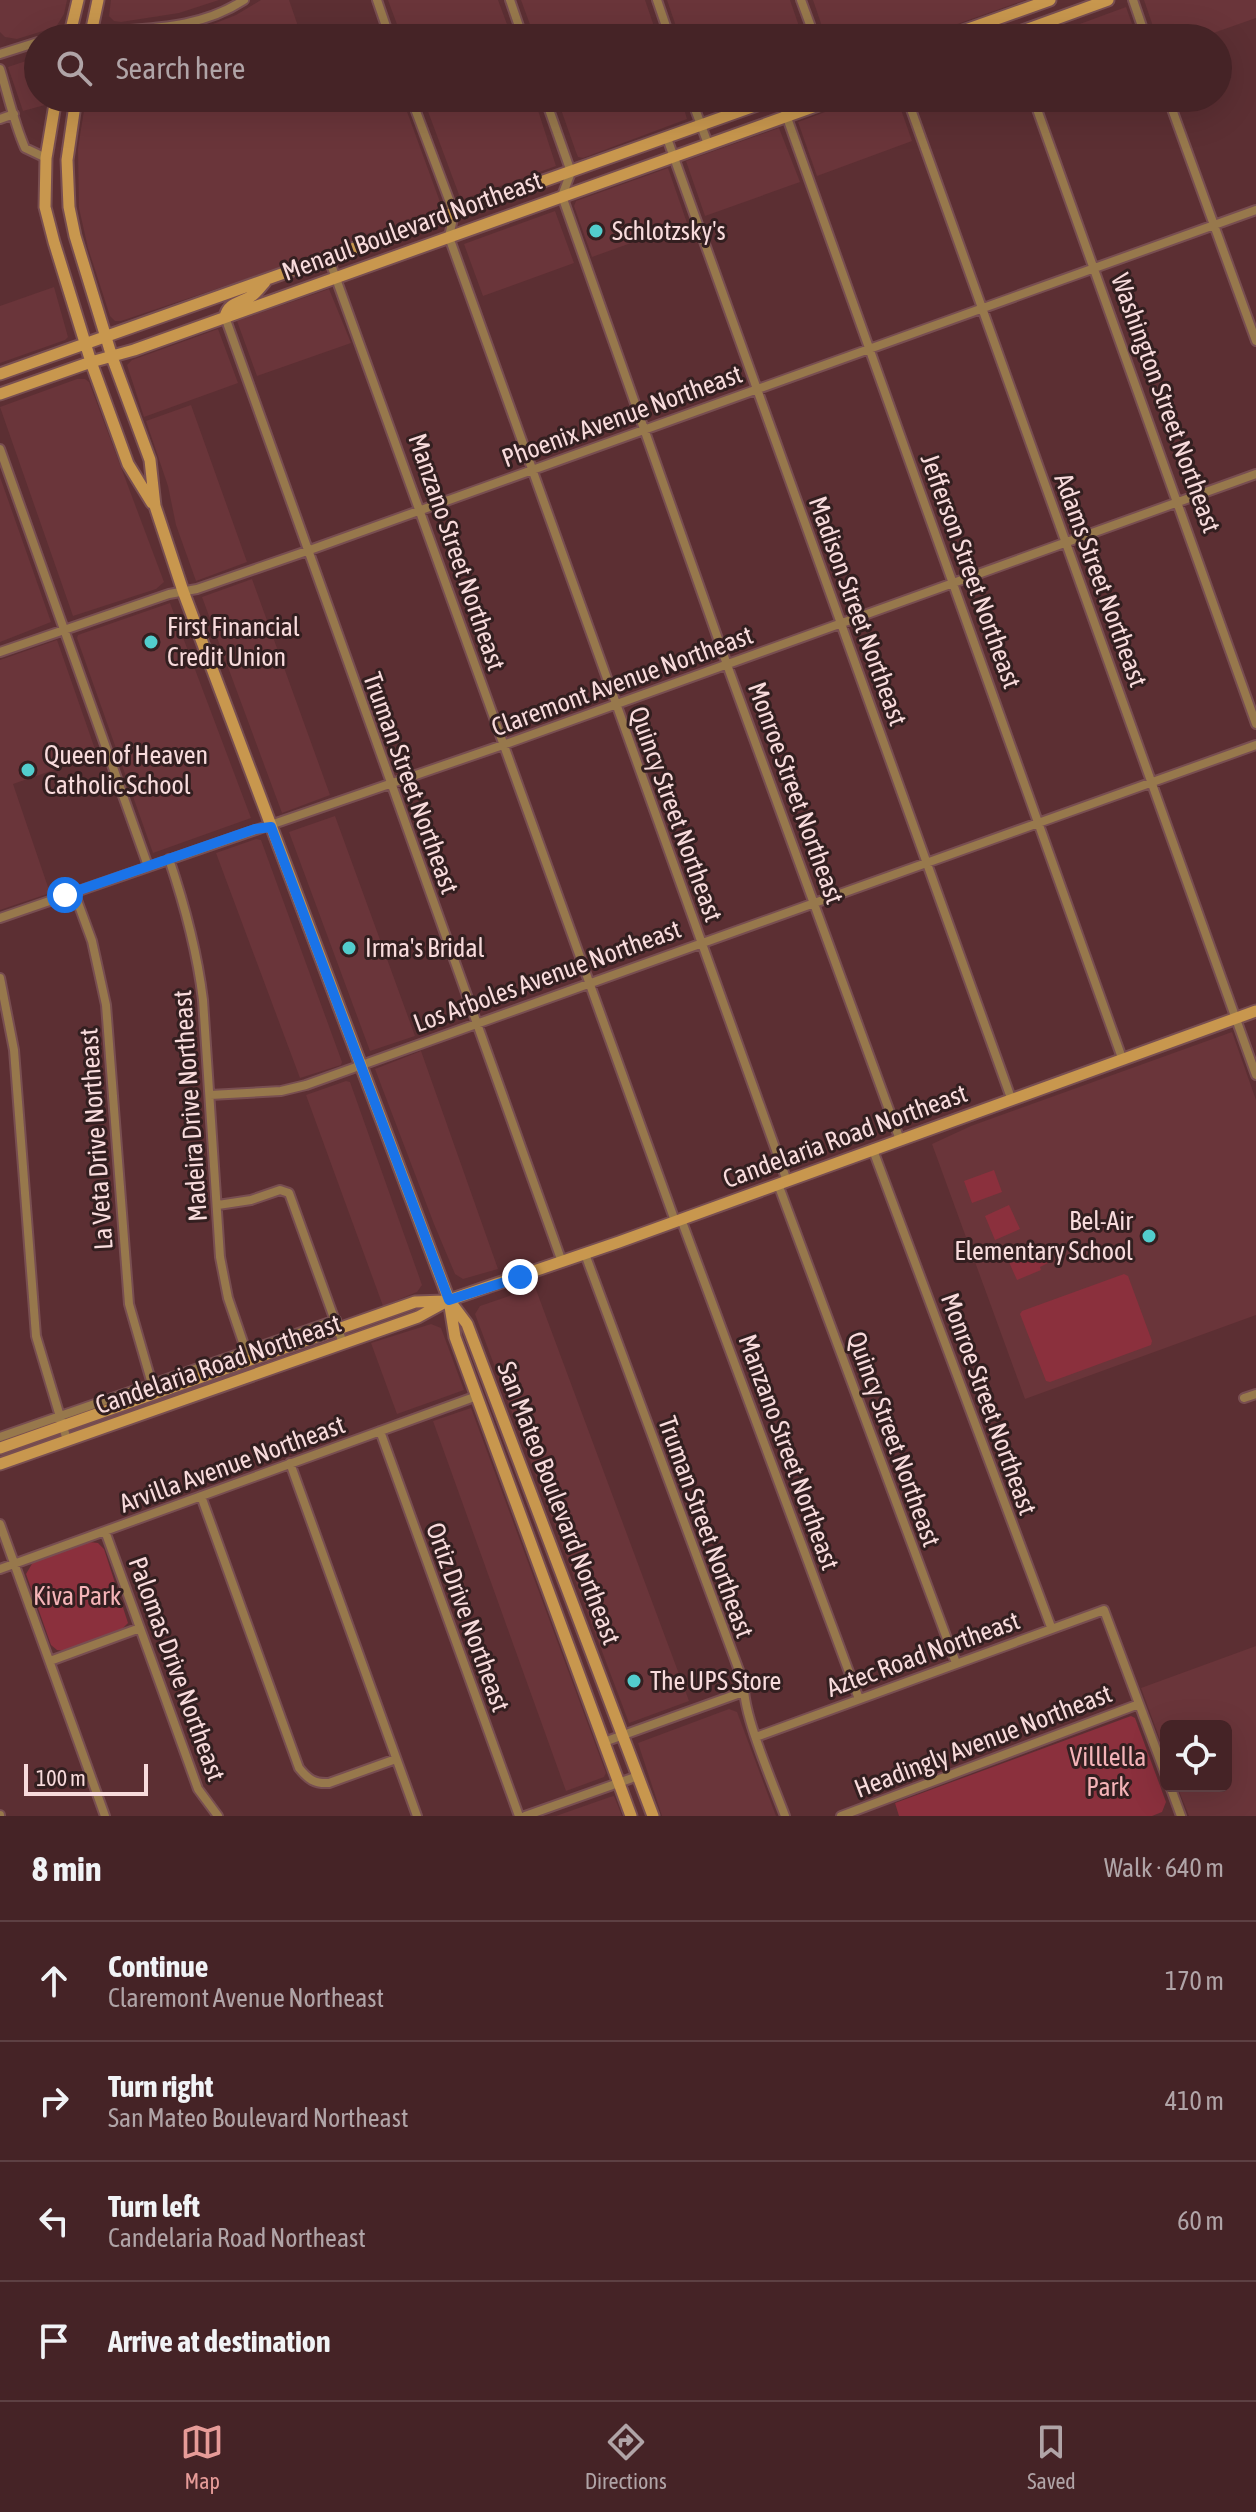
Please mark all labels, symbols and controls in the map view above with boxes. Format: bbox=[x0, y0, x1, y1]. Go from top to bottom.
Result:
search box bbox=[24, 24, 1232, 112]
icon: search bbox=[52, 46, 96, 90]
text: Search here bbox=[116, 51, 245, 85]
street label: Menaul Boulevard Northeast bbox=[278, 165, 546, 287]
place label: Schlotzsky's bbox=[612, 216, 726, 246]
marker: Schlotzsky's bbox=[587, 222, 605, 240]
street label: Washington Street Northeast bbox=[1105, 269, 1227, 537]
street label: Phoenix Avenue Northeast bbox=[498, 359, 746, 473]
street label: Manzano Street Northeast bbox=[402, 430, 512, 674]
street label: Jefferson Street Northeast bbox=[915, 450, 1027, 692]
street label: Adams Street Northeast bbox=[1048, 469, 1154, 691]
street label: Madison Street Northeast bbox=[803, 492, 913, 730]
place label: First Financial Credit Union bbox=[167, 612, 300, 672]
street label: Claremont Avenue Northeast bbox=[487, 620, 757, 742]
marker: First Financial Credit Union bbox=[142, 633, 160, 651]
street label: Truman Street Northeast bbox=[357, 668, 465, 898]
street label: Monroe Street Northeast bbox=[742, 678, 850, 908]
street label: Quincy Street Northeast bbox=[623, 702, 729, 926]
place label: Queen of Heaven Catholic School bbox=[44, 740, 208, 800]
marker: Queen of Heaven Catholic School bbox=[19, 761, 37, 779]
route start bbox=[47, 877, 83, 913]
street label: Los Arboles Avenue Northeast bbox=[409, 914, 685, 1038]
place label: Irma's Bridal bbox=[365, 933, 485, 963]
marker: Irma's Bridal bbox=[340, 939, 358, 957]
street label: Madeira Drive Northeast bbox=[167, 989, 213, 1223]
street label: La Veta Drive Northeast bbox=[73, 1027, 119, 1251]
street label: Candelaria Road Northeast bbox=[719, 1078, 971, 1194]
place label: Bel-Air Elementary School bbox=[954, 1206, 1133, 1266]
marker: Bel-Air Elementary School bbox=[1140, 1227, 1158, 1245]
route end bbox=[502, 1259, 538, 1295]
street label: Monroe Street Northeast bbox=[935, 1289, 1043, 1519]
street label: Candelaria Road Northeast bbox=[91, 1308, 345, 1420]
street label: Quincy Street Northeast bbox=[841, 1327, 947, 1551]
street label: Manzano Street Northeast bbox=[732, 1330, 846, 1574]
street label: San Mateo Boulevard Northeast bbox=[491, 1357, 627, 1649]
street label: Arvilla Avenue Northeast bbox=[115, 1409, 349, 1519]
street label: Truman Street Northeast bbox=[652, 1412, 760, 1642]
street label: Ortiz Drive Northeast bbox=[420, 1519, 516, 1715]
street label: Palomas Drive Northeast bbox=[122, 1553, 232, 1785]
park label: Kiva Park bbox=[33, 1581, 121, 1611]
street label: Aztec Road Northeast bbox=[822, 1605, 1024, 1703]
place label: The UPS Store bbox=[650, 1666, 781, 1696]
marker: The UPS Store bbox=[625, 1672, 643, 1690]
street label: Headingly Avenue Northeast bbox=[850, 1678, 1116, 1804]
map controls bbox=[1160, 1720, 1232, 1792]
button: locate bbox=[1160, 1720, 1232, 1792]
park label: Villlella Park bbox=[1070, 1742, 1146, 1802]
scale bar bbox=[24, 1760, 148, 1796]
text: 100 m bbox=[36, 1765, 86, 1791]
text: 8 min bbox=[32, 1849, 101, 1888]
text: Walk · 640 m bbox=[1104, 1853, 1224, 1883]
text: Continue bbox=[108, 1949, 208, 1983]
icon: ahead bbox=[32, 1959, 76, 2003]
text: 170 m bbox=[1165, 1966, 1224, 1996]
text: Claremont Avenue Northeast bbox=[108, 1983, 384, 2013]
text: Turn right bbox=[108, 2069, 214, 2103]
icon: right bbox=[32, 2079, 76, 2123]
text: 410 m bbox=[1165, 2086, 1224, 2116]
text: San Mateo Boulevard Northeast bbox=[108, 2103, 408, 2133]
text: Turn left bbox=[108, 2189, 200, 2223]
icon: left bbox=[32, 2199, 76, 2243]
text: 60 m bbox=[1177, 2206, 1224, 2236]
text: Candelaria Road Northeast bbox=[108, 2223, 366, 2253]
icon: arrive bbox=[32, 2319, 76, 2363]
text: Arrive at destination bbox=[108, 2324, 330, 2358]
tab: Map bbox=[180, 2420, 224, 2494]
tab: Directions bbox=[585, 2420, 667, 2494]
tab: Saved bbox=[1027, 2420, 1076, 2494]

